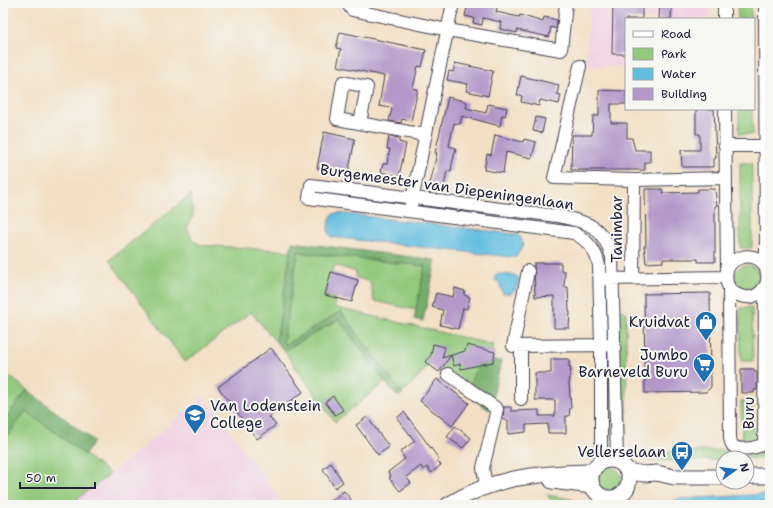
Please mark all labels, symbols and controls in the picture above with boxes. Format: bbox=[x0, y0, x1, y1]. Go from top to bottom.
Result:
legend bbox=[625, 18, 755, 110]
text: Road bbox=[661, 26, 692, 42]
text: Park bbox=[661, 46, 687, 62]
text: Water bbox=[661, 66, 697, 82]
text: Building bbox=[661, 86, 707, 102]
street label: Burgemeester van Diepeningenlaan bbox=[319, 159, 575, 215]
street label: Tanimbar bbox=[607, 195, 627, 263]
shop icon: Kruidvat bbox=[693, 309, 719, 342]
place label: Kruidvat bbox=[629, 312, 690, 332]
place label: Jumbo Barneveld Buru bbox=[579, 345, 688, 382]
supermarket icon: Jumbo Barneveld Buru bbox=[691, 351, 717, 384]
place label: Van Lodenstein College bbox=[210, 396, 321, 433]
street label: Buru bbox=[739, 397, 759, 429]
school or university icon: Van Lodenstein College bbox=[182, 402, 208, 435]
bus stop icon: Vellerselaan bbox=[669, 439, 695, 472]
place label: Vellerselaan bbox=[577, 442, 666, 462]
north arrow bbox=[715, 450, 755, 490]
text: N bbox=[736, 462, 753, 474]
scale bar bbox=[20, 464, 95, 490]
text: 50 m bbox=[26, 470, 56, 486]

